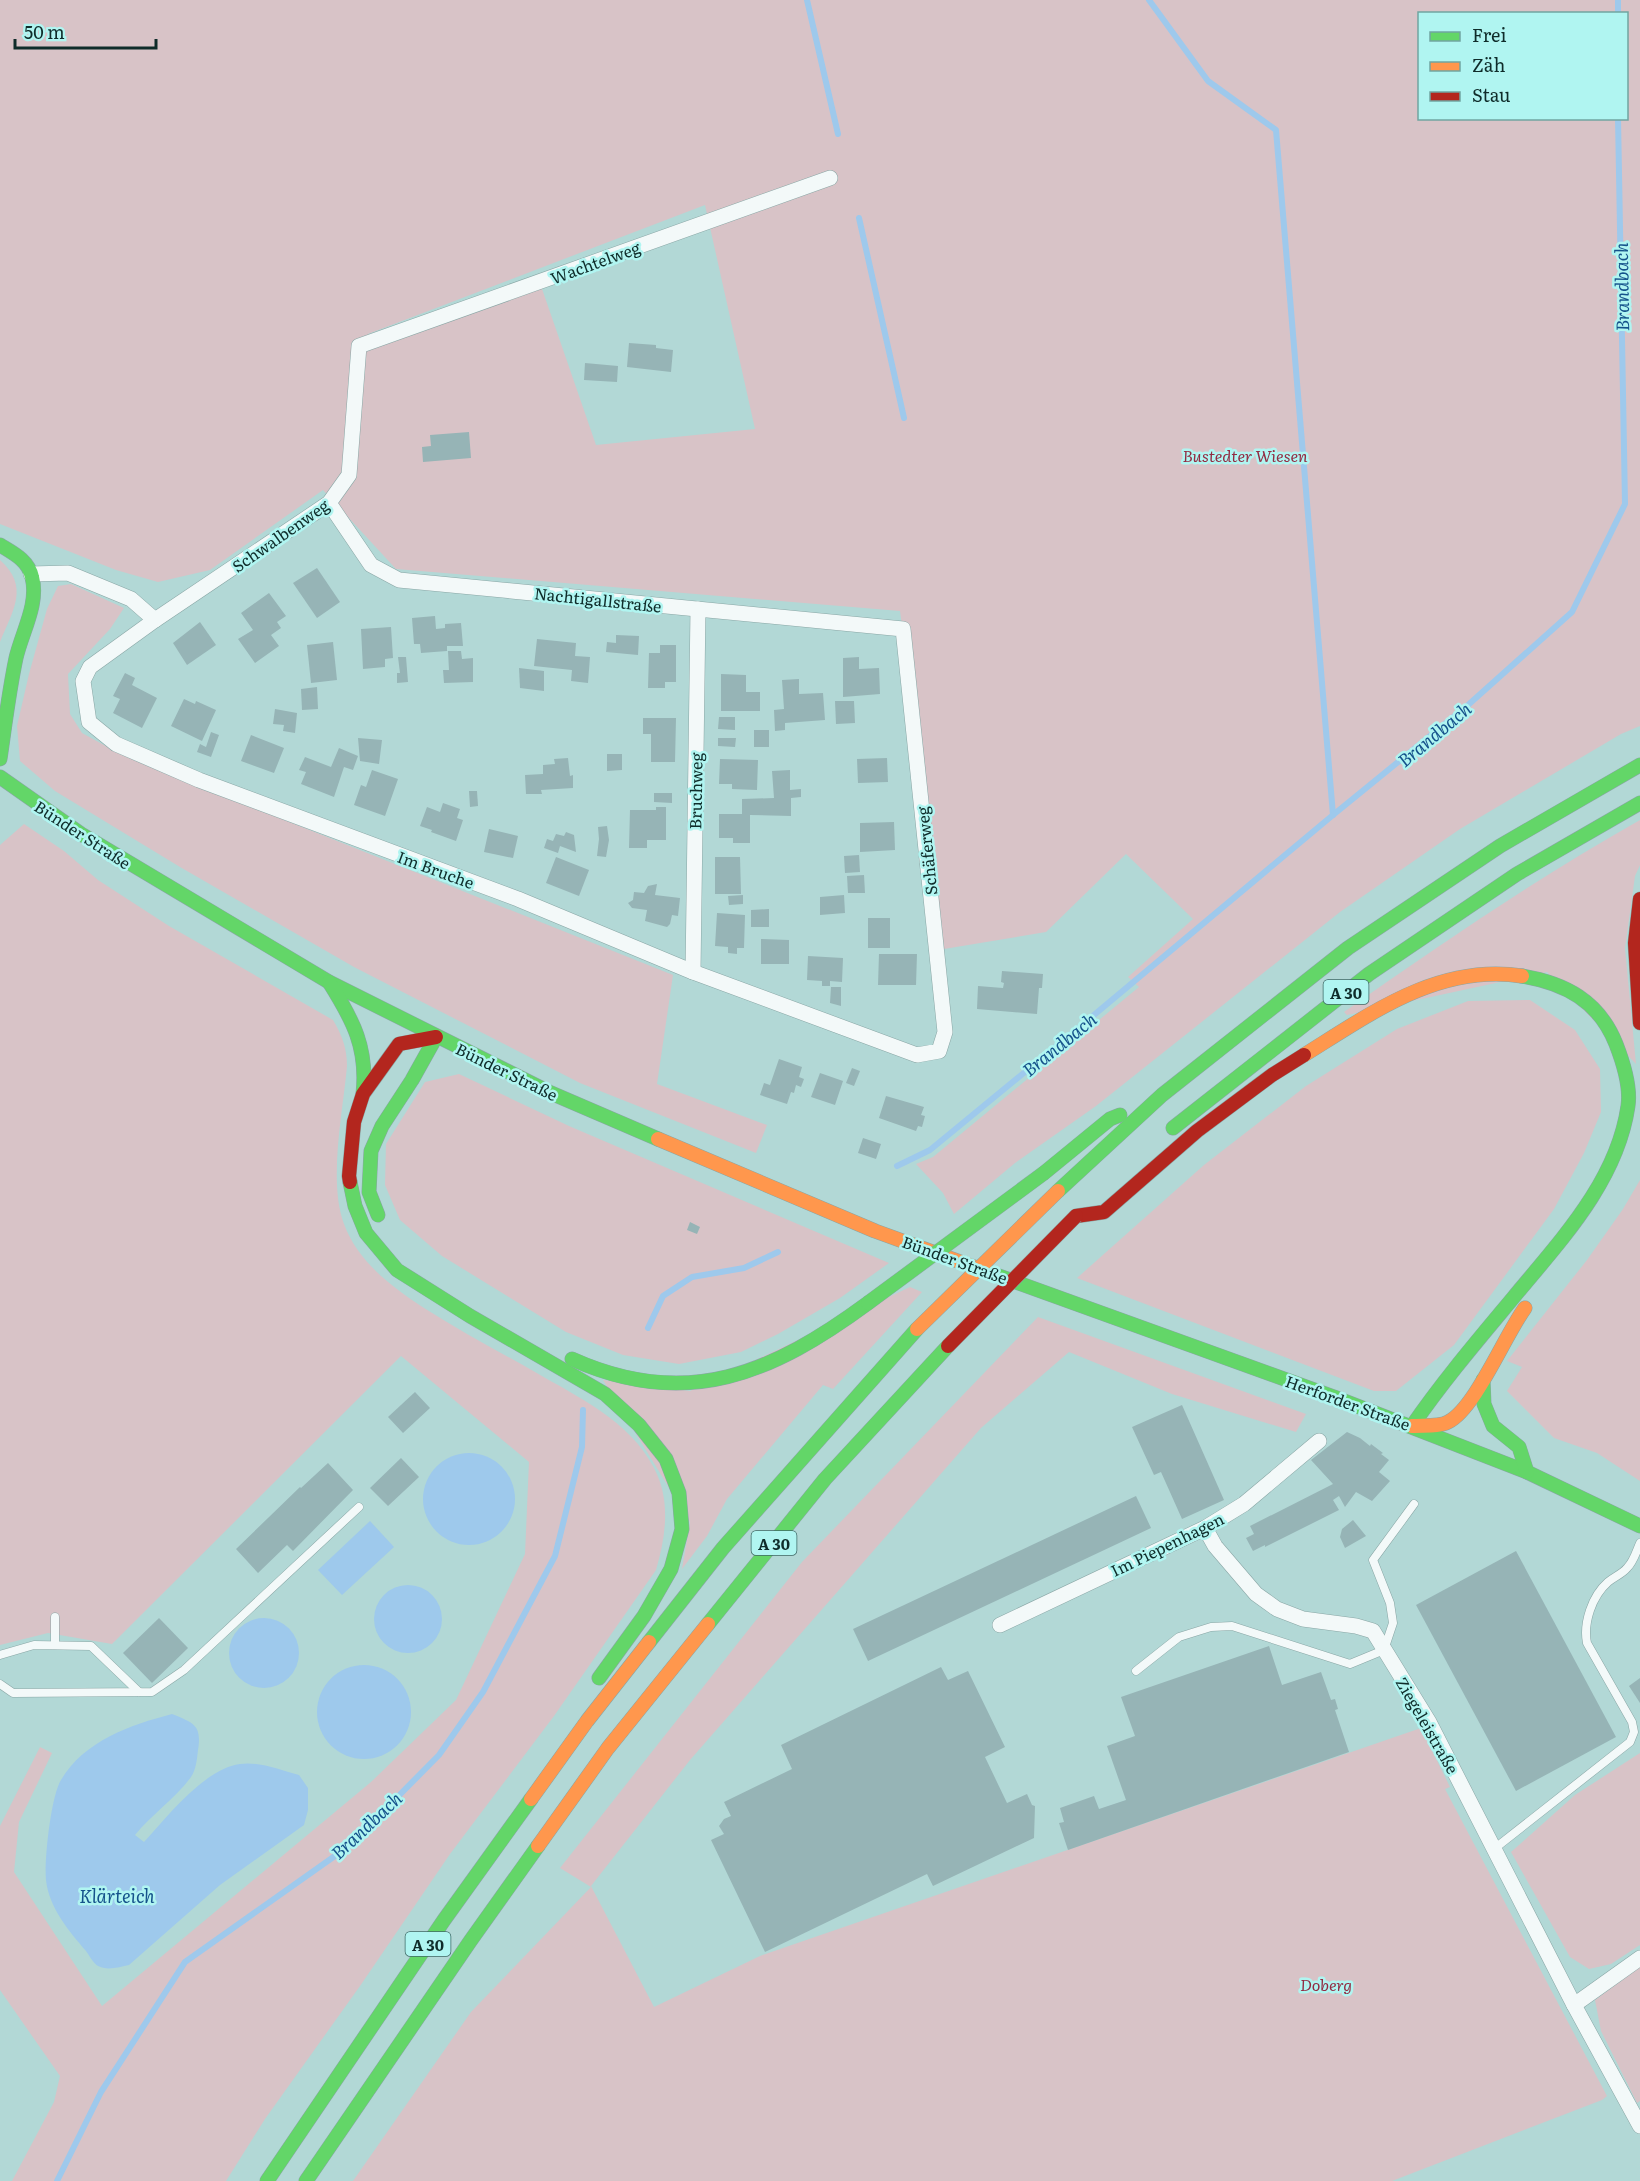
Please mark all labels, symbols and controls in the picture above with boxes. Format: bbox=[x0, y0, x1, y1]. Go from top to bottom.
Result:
scale bar bbox=[15, 12, 156, 50]
legend bbox=[1418, 12, 1628, 120]
text: 50 m bbox=[24, 18, 65, 45]
text: Frei bbox=[1472, 21, 1506, 48]
text: Zäh bbox=[1472, 51, 1506, 78]
text: Stau bbox=[1472, 81, 1510, 108]
street label: Wachtelweg bbox=[547, 235, 643, 289]
water label: Brandbach bbox=[1607, 242, 1635, 332]
park label: Bustedter Wiesen bbox=[1182, 443, 1308, 467]
street label: Schwalbenweg bbox=[227, 493, 333, 577]
street label: Nachtigallstraße bbox=[533, 580, 663, 618]
water label: Brandbach bbox=[1391, 695, 1477, 773]
street label: Bruchweg bbox=[682, 752, 708, 830]
street label: Bünder Straße bbox=[30, 794, 136, 874]
street label: Schäferweg bbox=[909, 805, 943, 897]
street label: Im Bruche bbox=[394, 844, 478, 894]
road number: A 30 bbox=[1324, 980, 1368, 1004]
water label: Brandbach bbox=[1016, 1005, 1102, 1082]
street label: Bünder Straße bbox=[452, 1036, 562, 1106]
street label: Bünder Straße bbox=[899, 1229, 1011, 1289]
street label: Herforder Straße bbox=[1282, 1368, 1414, 1436]
street label: Im Piepenhagen bbox=[1106, 1506, 1228, 1582]
road number: A 30 bbox=[752, 1531, 796, 1555]
street label: Ziegeleistraße bbox=[1391, 1672, 1465, 1778]
water label: Brandbach bbox=[324, 1785, 408, 1865]
water label: Klärteich bbox=[79, 1882, 155, 1909]
road number: A 30 bbox=[406, 1932, 450, 1956]
park label: Doberg bbox=[1300, 1972, 1352, 1996]

